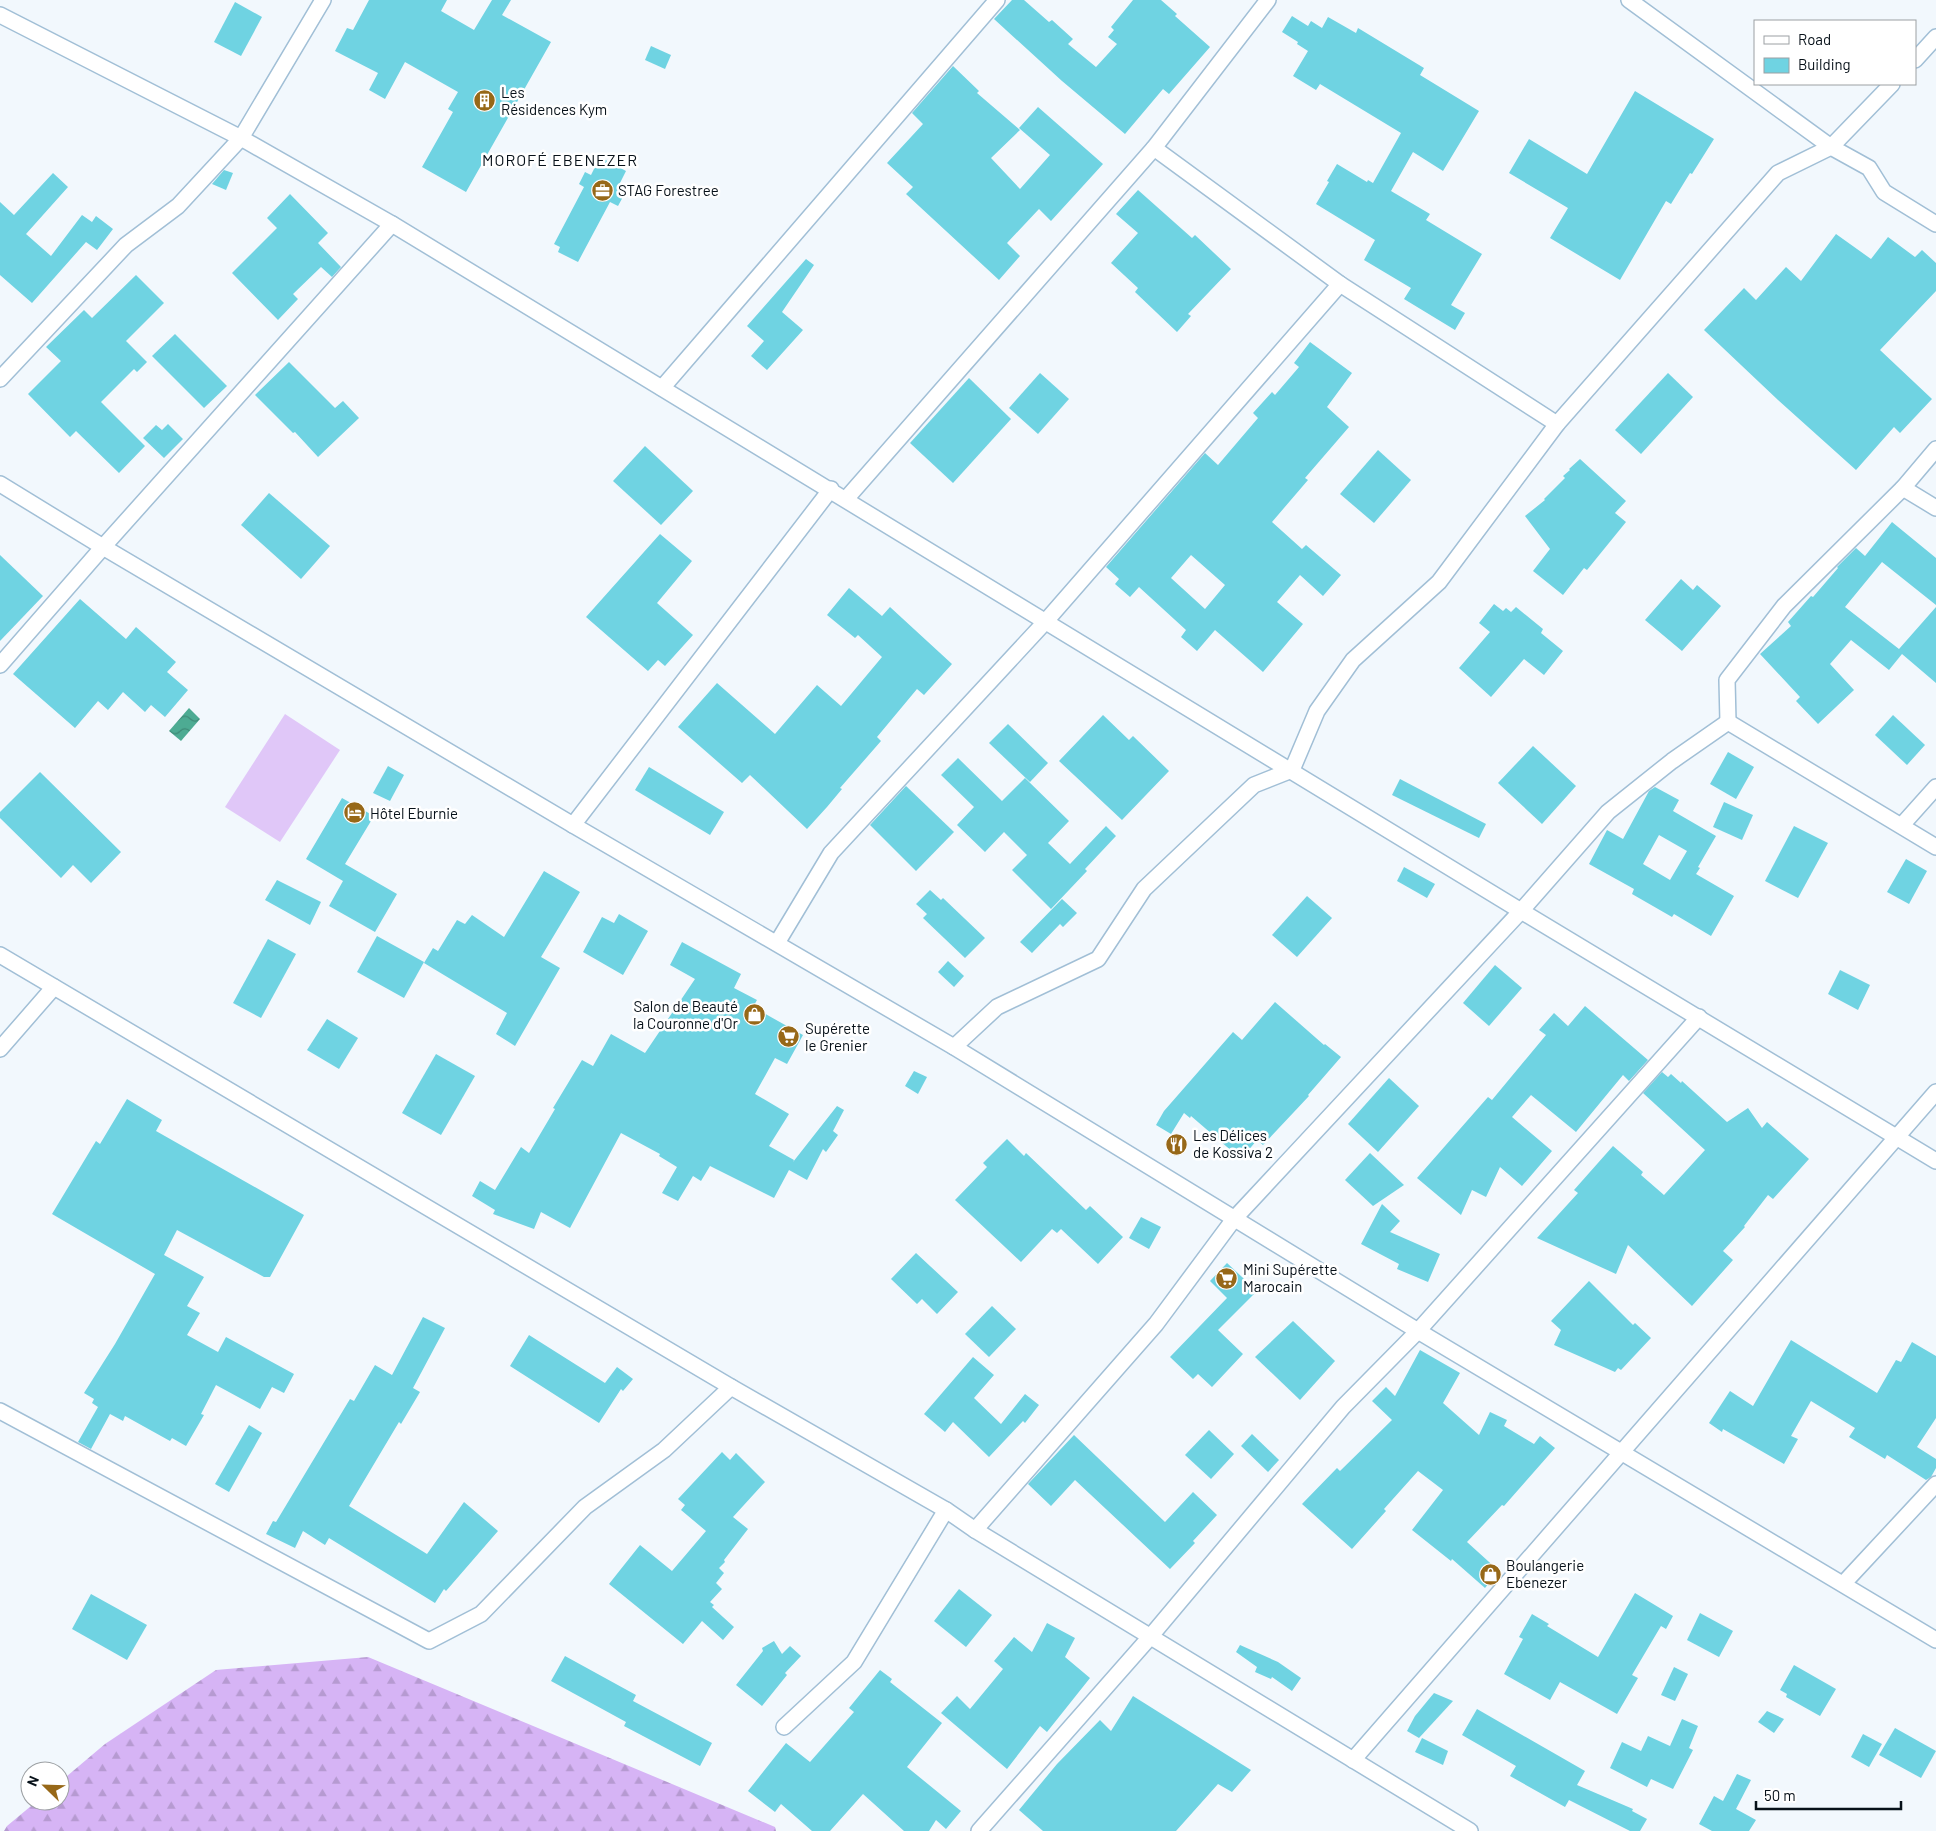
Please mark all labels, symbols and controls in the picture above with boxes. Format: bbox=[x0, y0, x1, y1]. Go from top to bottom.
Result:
legend bbox=[1754, 20, 1916, 85]
text: Road bbox=[1798, 30, 1831, 48]
text: Building bbox=[1798, 55, 1851, 73]
place label: Les Résidences Kym bbox=[501, 83, 607, 118]
building icon: Les Résidences Kym bbox=[473, 89, 497, 113]
district label: MOROFÉ EBENEZER bbox=[482, 150, 638, 169]
office icon: STAG Forestree bbox=[590, 178, 614, 202]
place label: STAG Forestree bbox=[618, 181, 719, 199]
hotel icon: Hôtel Eburnie bbox=[342, 801, 366, 825]
place label: Hôtel Eburnie bbox=[370, 804, 458, 822]
place label: Salon de Beauté la Couronne d'Or bbox=[633, 997, 739, 1032]
shop icon: Salon de Beauté la Couronne d'Or bbox=[742, 1003, 766, 1027]
place label: Supérette le Grenier bbox=[805, 1019, 870, 1054]
supermarket icon: Supérette le Grenier bbox=[777, 1025, 801, 1049]
place label: Les Délices de Kossiva 2 bbox=[1193, 1126, 1273, 1161]
restaurant icon: Les Délices de Kossiva 2 bbox=[1165, 1132, 1189, 1156]
place label: Mini Supérette Marocain bbox=[1243, 1260, 1337, 1295]
supermarket icon: Mini Supérette Marocain bbox=[1215, 1266, 1239, 1290]
place label: Boulangerie Ebenezer bbox=[1506, 1556, 1584, 1591]
shop icon: Boulangerie Ebenezer bbox=[1478, 1562, 1502, 1586]
north arrow bbox=[20, 1761, 70, 1811]
text: N bbox=[23, 1773, 42, 1788]
scale bar bbox=[1756, 1778, 1901, 1810]
text: 50 m bbox=[1764, 1786, 1796, 1804]

